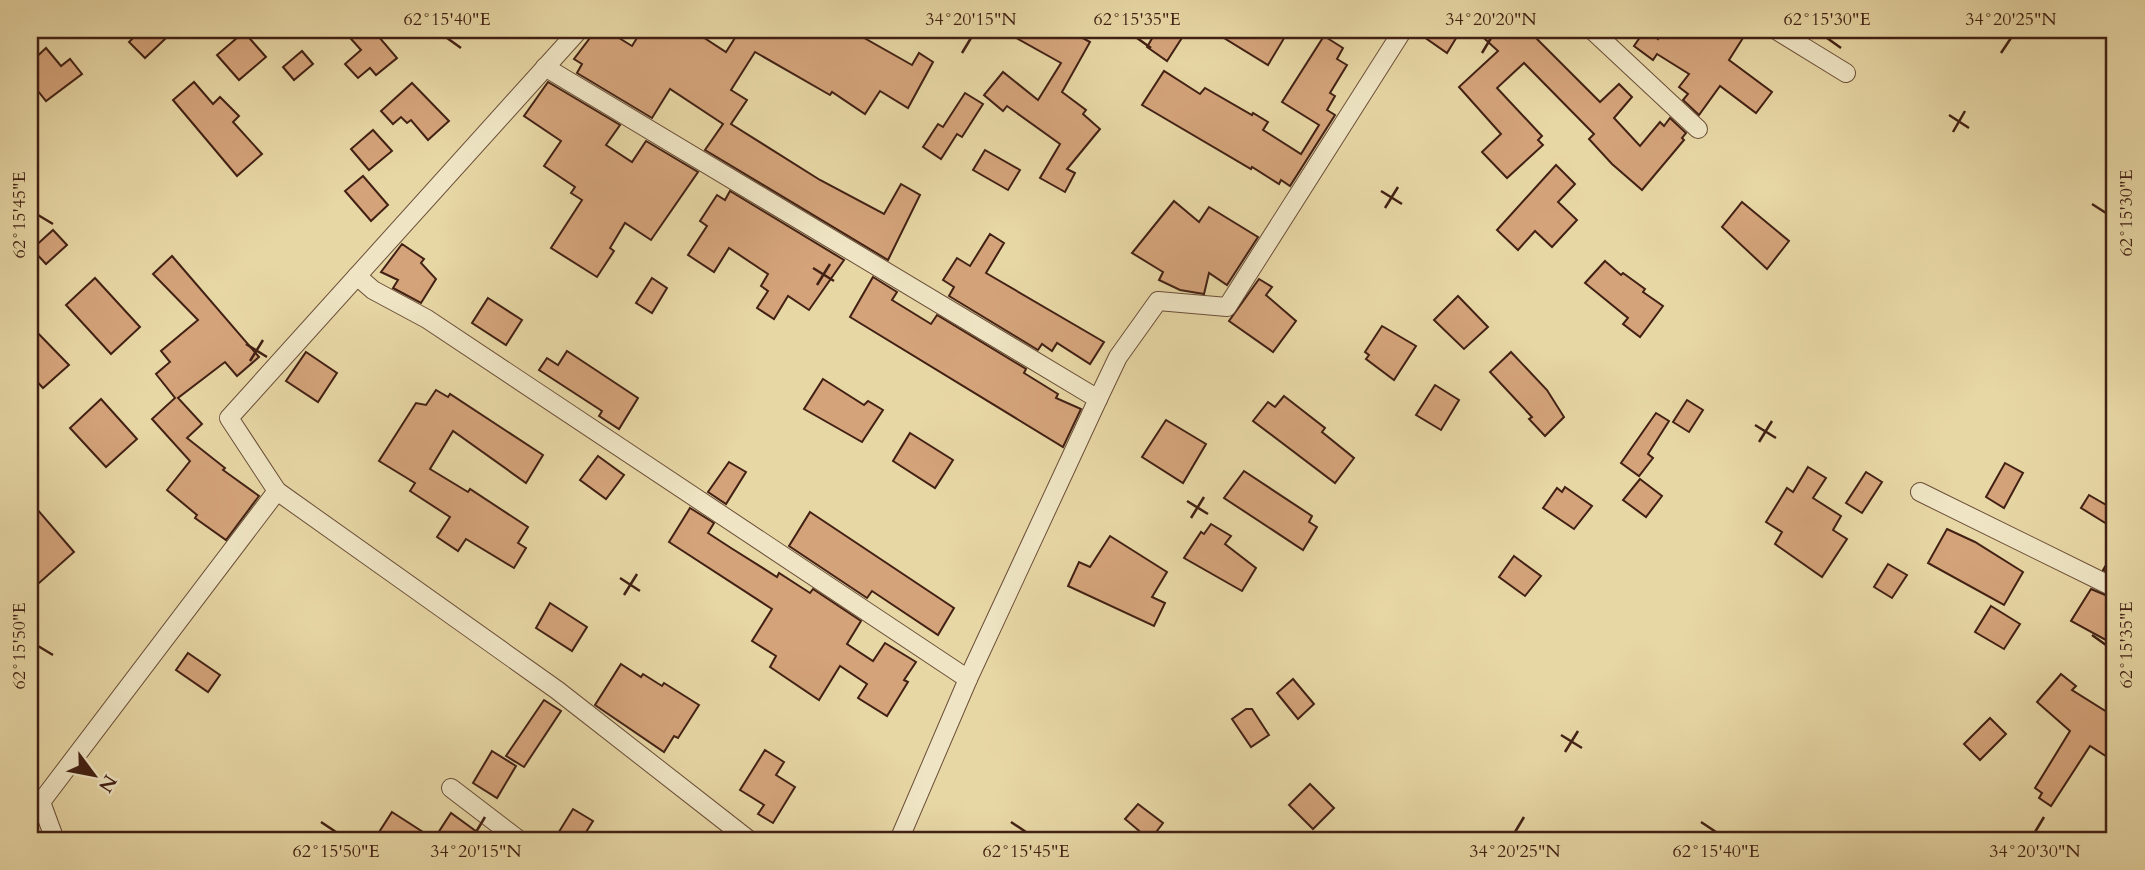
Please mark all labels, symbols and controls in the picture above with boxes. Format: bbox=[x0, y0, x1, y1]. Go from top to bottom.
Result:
text: 62°15'40"E bbox=[403, 7, 491, 32]
text: 34°20'15"N bbox=[925, 7, 1017, 32]
text: 62°15'35"E bbox=[1093, 7, 1181, 32]
text: 34°20'20"N bbox=[1445, 7, 1537, 32]
text: 62°15'30"E bbox=[1783, 7, 1871, 32]
text: 34°20'25"N bbox=[1965, 7, 2057, 32]
text: 62°15'30"E bbox=[2114, 169, 2139, 257]
text: 62°15'45"E bbox=[7, 171, 32, 259]
text: 62°15'35"E bbox=[2114, 601, 2139, 689]
text: 62°15'50"E bbox=[7, 602, 32, 690]
north arrow bbox=[60, 740, 130, 810]
text: N bbox=[92, 770, 123, 798]
text: 62°15'50"E bbox=[292, 839, 380, 864]
text: 34°20'15"N bbox=[430, 839, 522, 864]
text: 62°15'45"E bbox=[982, 839, 1070, 864]
text: 34°20'25"N bbox=[1469, 839, 1561, 864]
text: 62°15'40"E bbox=[1672, 839, 1760, 864]
text: 34°20'30"N bbox=[1989, 839, 2081, 864]

